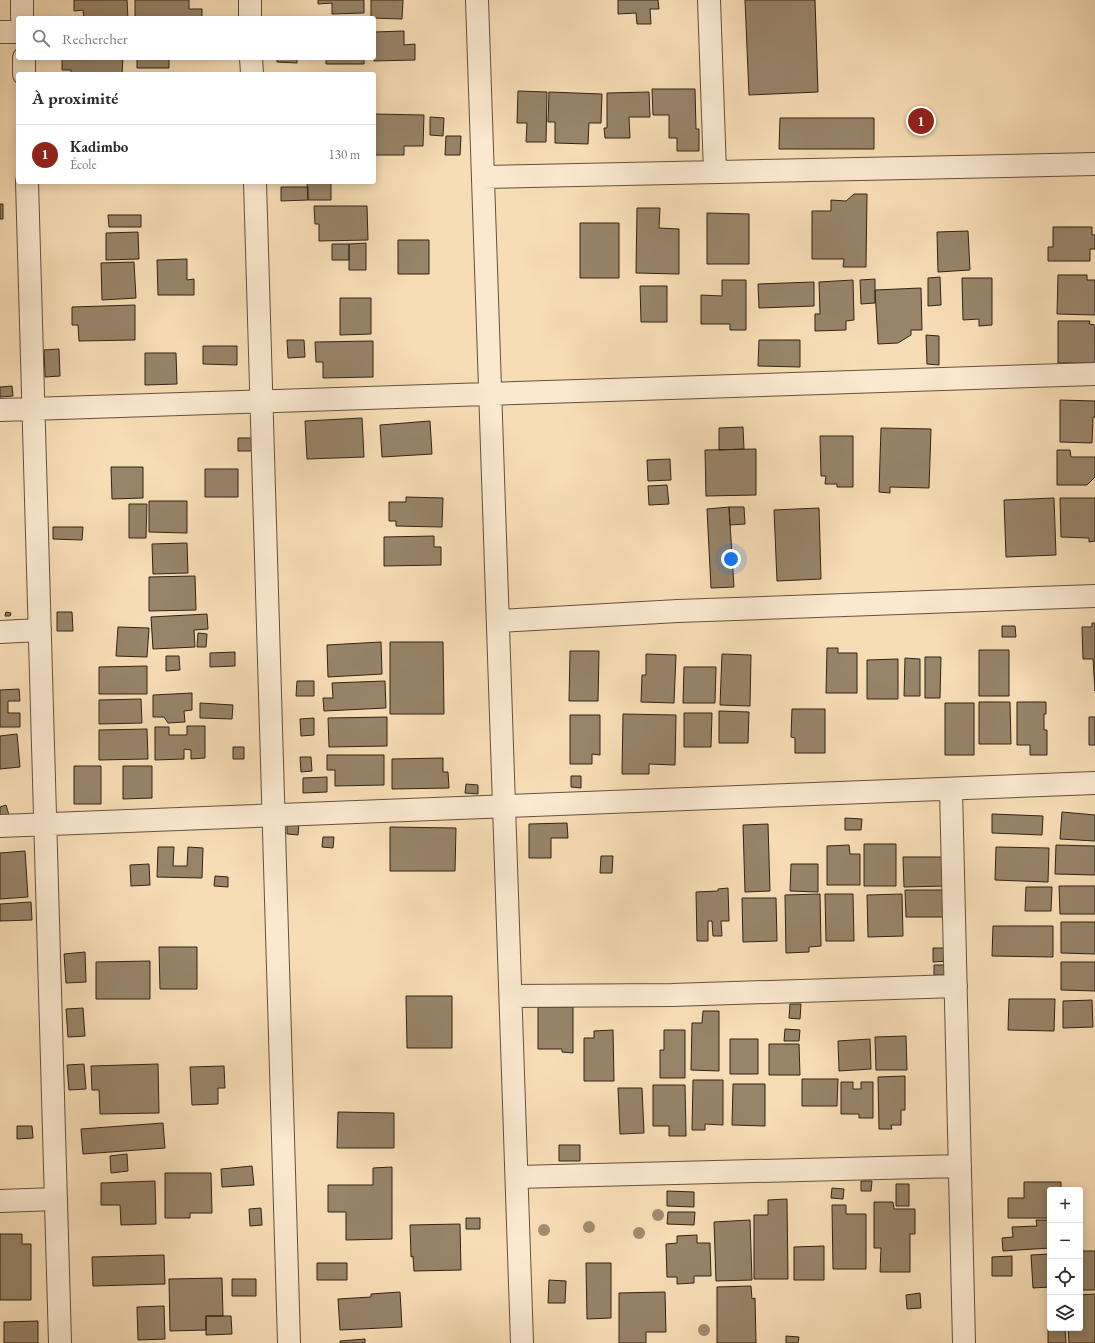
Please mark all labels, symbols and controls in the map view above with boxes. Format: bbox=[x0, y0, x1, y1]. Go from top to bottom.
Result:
search box bbox=[16, 16, 376, 60]
icon: search bbox=[30, 27, 52, 49]
text: Rechercher bbox=[62, 29, 128, 48]
text: À proximité bbox=[32, 87, 118, 109]
pin: 1 bbox=[908, 106, 934, 136]
text: Kadimbo bbox=[70, 137, 128, 156]
text: 1 bbox=[42, 146, 48, 163]
text: 130 m bbox=[329, 146, 360, 163]
text: École bbox=[70, 156, 96, 173]
your location bbox=[721, 549, 741, 569]
map controls bbox=[1047, 1187, 1083, 1331]
button: + bbox=[1047, 1187, 1083, 1223]
button: − bbox=[1047, 1223, 1083, 1259]
button: locate bbox=[1047, 1259, 1083, 1295]
button: layers bbox=[1047, 1295, 1083, 1331]

